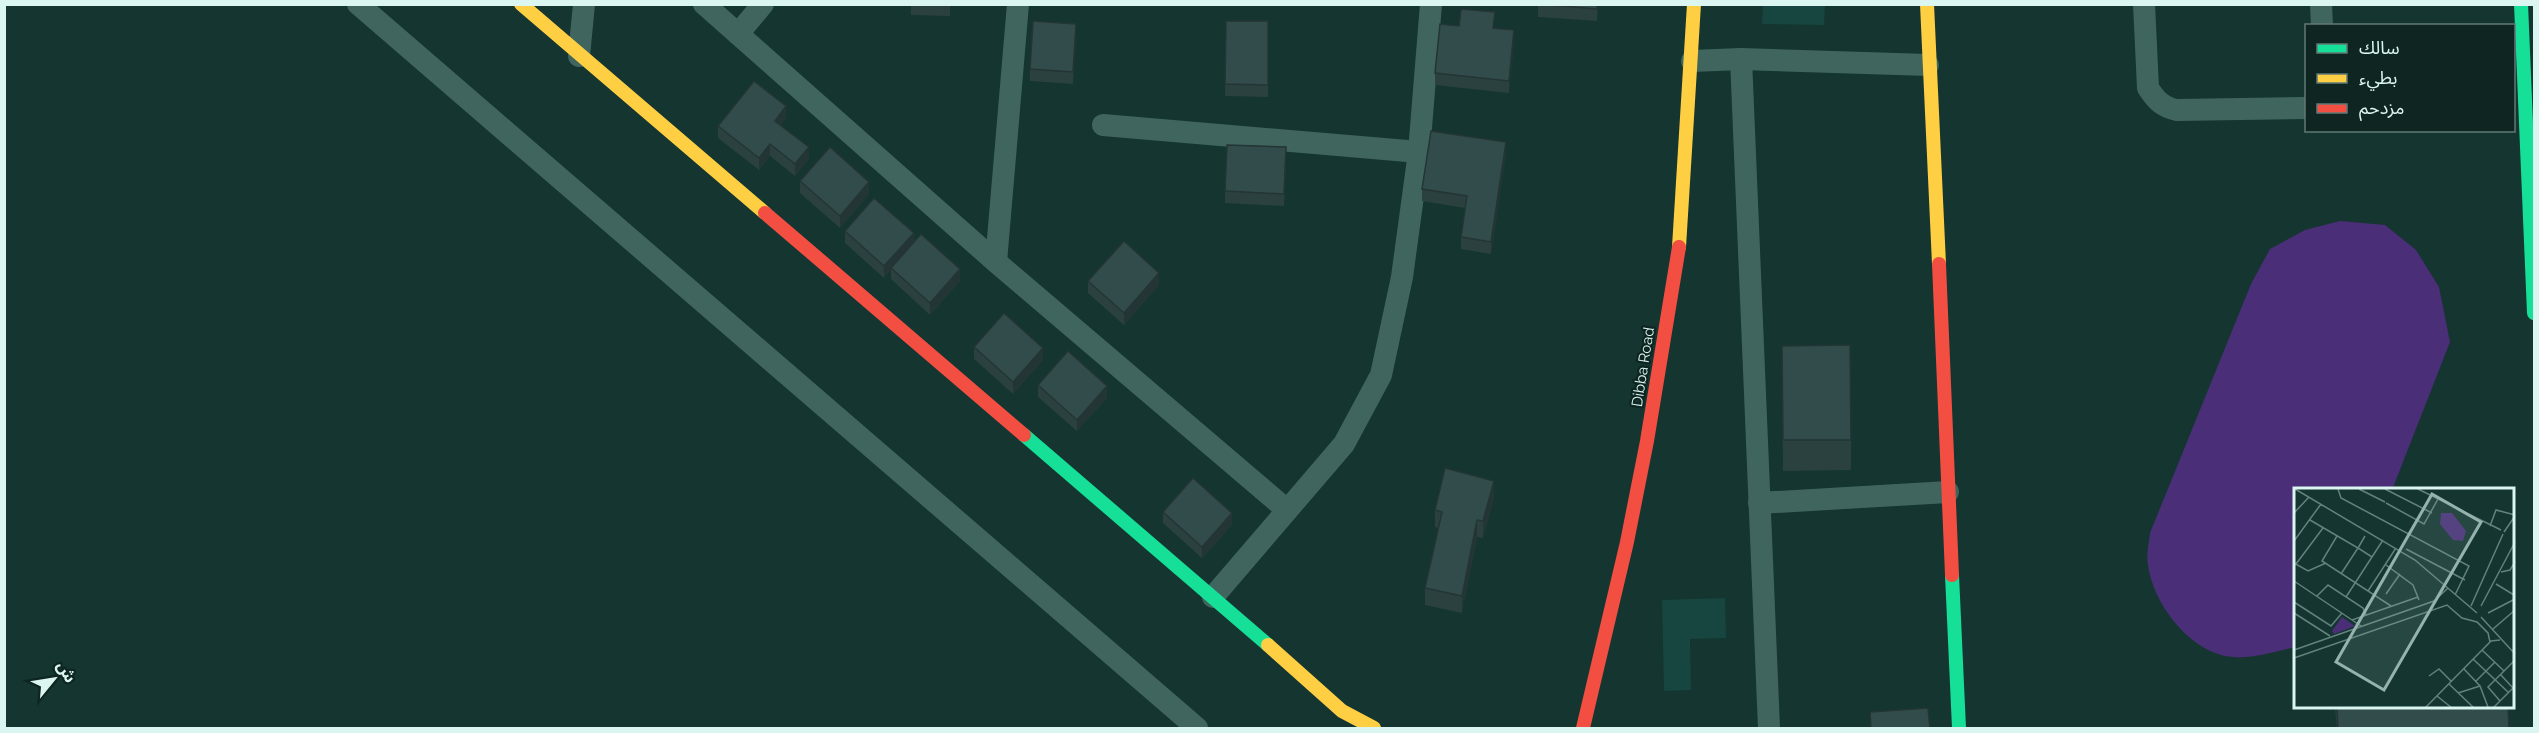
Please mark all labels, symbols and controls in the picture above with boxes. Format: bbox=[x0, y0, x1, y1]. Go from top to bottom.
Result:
legend bbox=[2305, 24, 2515, 132]
text: سالك bbox=[2359, 37, 2400, 58]
text: بطيء bbox=[2359, 67, 2397, 91]
text: مزدحم bbox=[2359, 97, 2404, 121]
street label: Dibba Road bbox=[1628, 326, 1658, 408]
inset map bbox=[2294, 488, 2515, 709]
north arrow bbox=[24, 649, 84, 709]
text: ش bbox=[53, 658, 80, 686]

